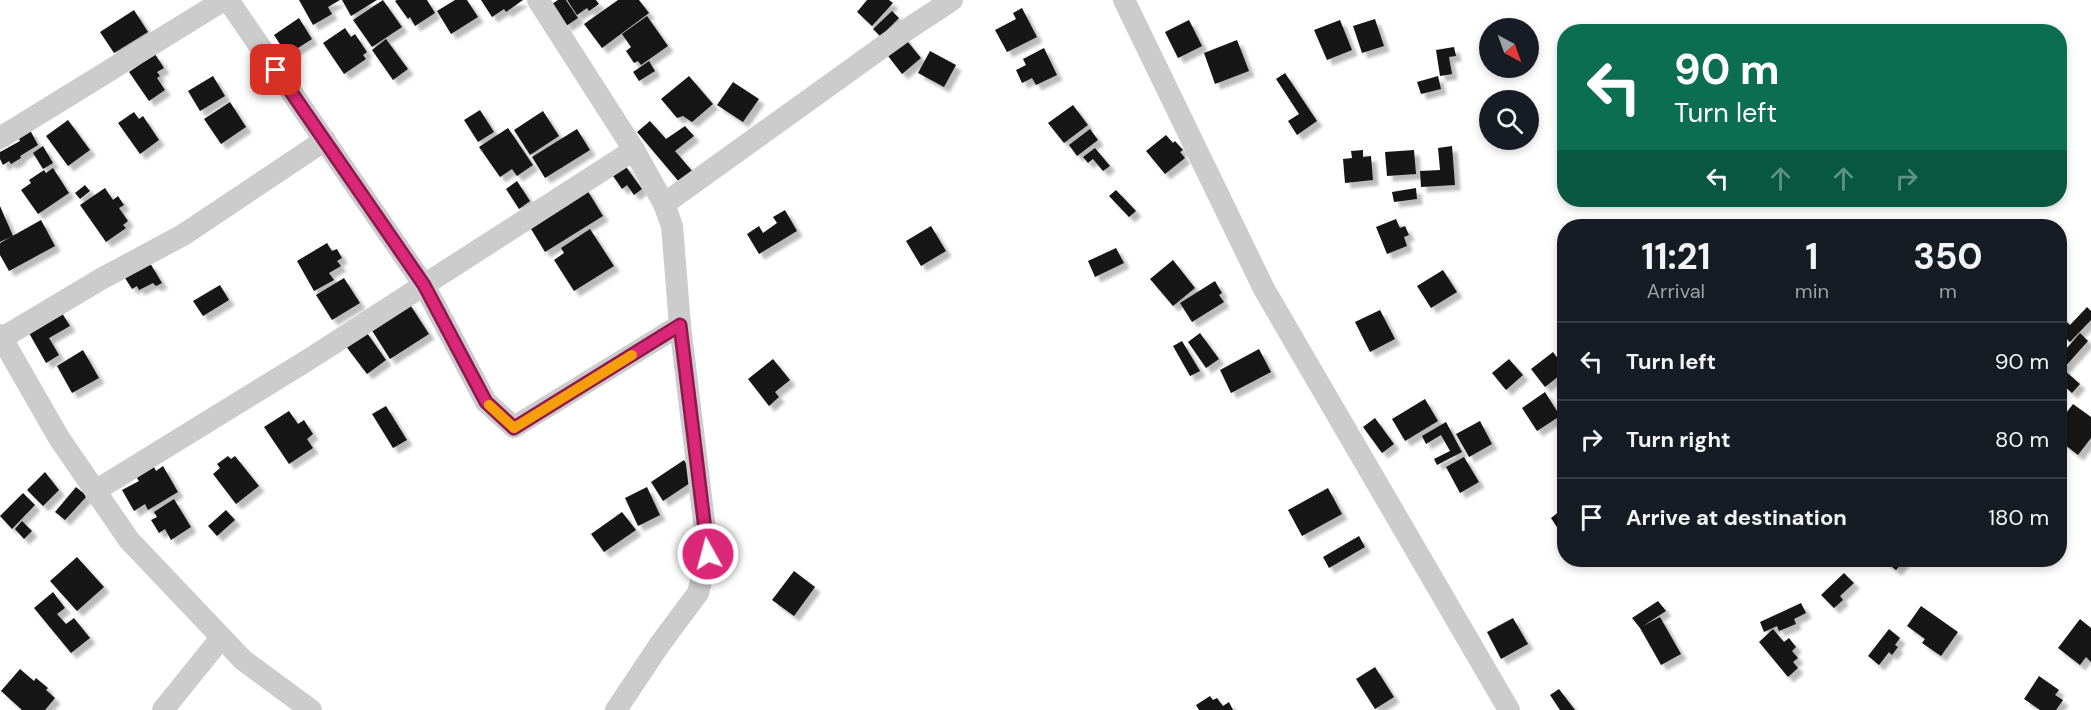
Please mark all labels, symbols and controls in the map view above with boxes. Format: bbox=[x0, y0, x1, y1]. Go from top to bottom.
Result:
north arrow bbox=[1479, 18, 1539, 78]
map controls bbox=[1479, 18, 1539, 150]
text: 90 m bbox=[1674, 42, 1780, 97]
pin bbox=[250, 44, 301, 95]
icon: left bbox=[1575, 48, 1653, 126]
icon: arrive bbox=[259, 53, 292, 86]
button: search bbox=[1479, 90, 1539, 150]
text: Turn left bbox=[1674, 95, 1777, 130]
icon: left bbox=[1701, 162, 1734, 195]
icon: ahead bbox=[1764, 162, 1797, 195]
icon: ahead bbox=[1827, 162, 1860, 195]
icon: right bbox=[1890, 162, 1923, 195]
text: 11:21 bbox=[1641, 233, 1711, 280]
text: 1 bbox=[1805, 233, 1818, 280]
text: 350 bbox=[1913, 233, 1983, 280]
text: Arrival bbox=[1647, 278, 1705, 304]
text: min bbox=[1795, 278, 1829, 304]
text: m bbox=[1939, 278, 1957, 304]
icon: left bbox=[1575, 345, 1608, 378]
text: Turn left bbox=[1626, 347, 1716, 376]
text: 90 m bbox=[1995, 347, 2049, 376]
icon: right bbox=[1575, 423, 1608, 456]
text: Turn right bbox=[1626, 425, 1731, 454]
text: 80 m bbox=[1995, 425, 2049, 454]
icon: arrive bbox=[1575, 501, 1608, 534]
text: Arrive at destination bbox=[1626, 503, 1847, 532]
text: 180 m bbox=[1988, 503, 2049, 532]
position arrow bbox=[676, 522, 740, 586]

